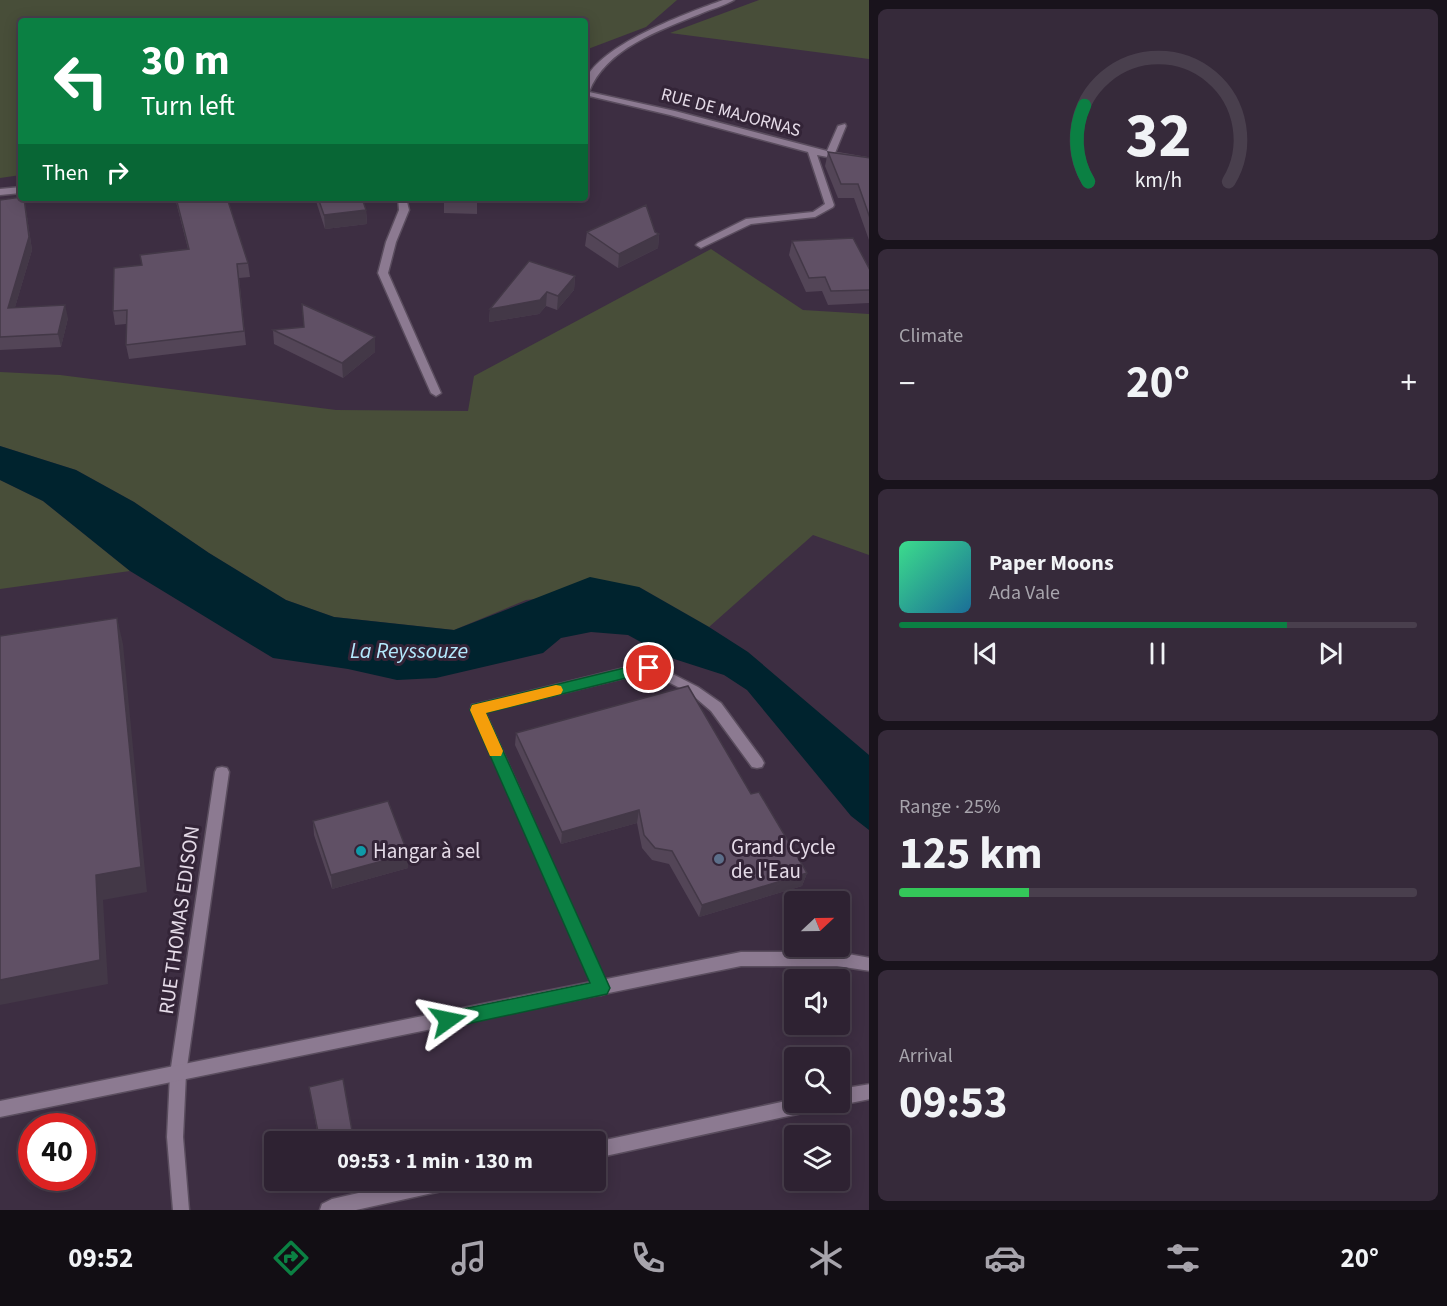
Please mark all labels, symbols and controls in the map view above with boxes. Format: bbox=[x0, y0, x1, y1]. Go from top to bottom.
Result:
text: 30 m bbox=[141, 31, 230, 91]
icon: left bbox=[42, 42, 120, 120]
street label: RUE DE MAJORNAS bbox=[658, 82, 804, 143]
text: Turn left bbox=[141, 87, 235, 126]
text: 32 bbox=[1125, 92, 1191, 181]
icon: right bbox=[101, 156, 134, 189]
text: Then bbox=[42, 157, 89, 189]
text: km/h bbox=[1134, 165, 1182, 196]
text: Climate bbox=[899, 322, 963, 350]
text: 20° bbox=[1126, 351, 1190, 415]
text: − bbox=[899, 360, 915, 407]
text: + bbox=[1401, 360, 1417, 407]
text: Paper Moons bbox=[989, 547, 1114, 579]
text: Ada Vale bbox=[989, 579, 1060, 607]
water label: La Reyssouze bbox=[350, 635, 468, 667]
icon: previous bbox=[969, 637, 1002, 670]
icon: pause bbox=[1141, 637, 1174, 670]
icon: next bbox=[1314, 637, 1347, 670]
pin bbox=[623, 642, 674, 693]
icon: arrive bbox=[632, 651, 665, 684]
text: Range · 25% bbox=[899, 793, 1000, 821]
text: 125 km bbox=[899, 822, 1043, 886]
street label: RUE THOMAS EDISON bbox=[151, 824, 207, 1016]
place label: Grand Cycle de l'Eau bbox=[731, 832, 835, 886]
place label: Hangar à sel bbox=[373, 836, 480, 866]
marker: Hangar à sel bbox=[354, 844, 368, 858]
marker: Grand Cycle de l'Eau bbox=[712, 852, 726, 866]
north arrow bbox=[784, 891, 850, 957]
map controls bbox=[784, 891, 850, 1191]
button: sound bbox=[784, 969, 850, 1035]
position arrow bbox=[416, 988, 480, 1052]
text: Arrival bbox=[899, 1042, 953, 1070]
button: search bbox=[784, 1047, 850, 1113]
text: 09:53 bbox=[899, 1071, 1008, 1135]
speed limit sign: 40 bbox=[18, 1113, 96, 1191]
button: layers bbox=[784, 1125, 850, 1191]
text: 09:53 · 1 min · 130 m bbox=[337, 1145, 533, 1177]
icon: directions bbox=[270, 1237, 312, 1279]
icon: music bbox=[448, 1237, 490, 1279]
icon: phone bbox=[627, 1237, 669, 1279]
icon: climate bbox=[805, 1237, 847, 1279]
icon: car bbox=[984, 1237, 1026, 1279]
icon: filters bbox=[1162, 1237, 1204, 1279]
text: 09:52 bbox=[68, 1239, 133, 1278]
text: 20° bbox=[1340, 1239, 1379, 1278]

